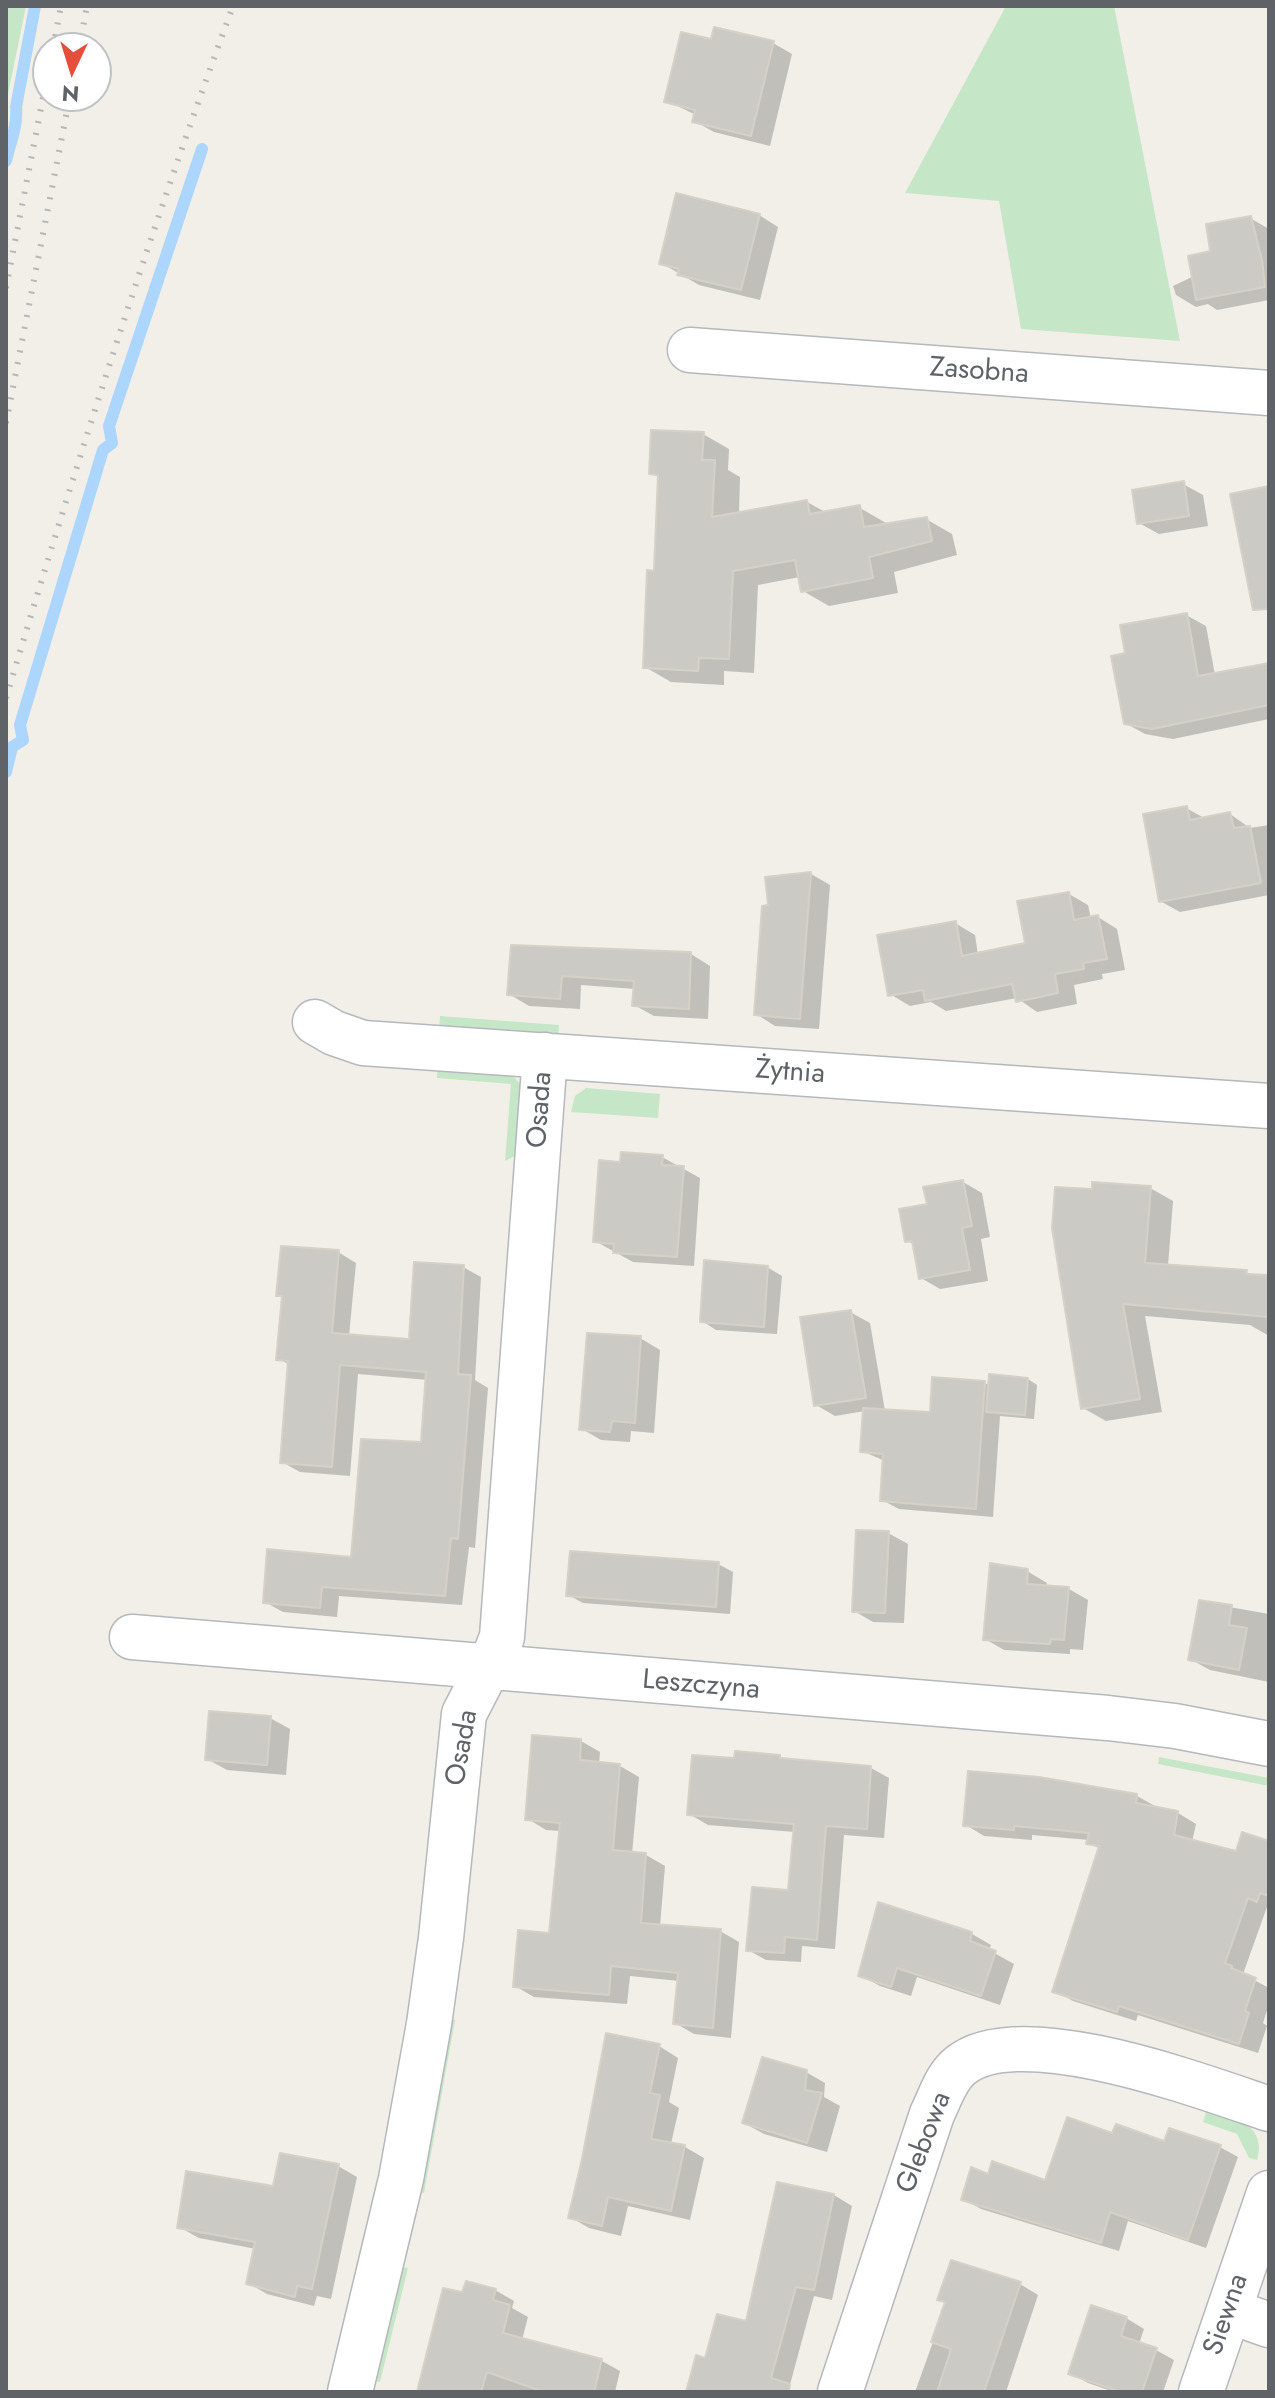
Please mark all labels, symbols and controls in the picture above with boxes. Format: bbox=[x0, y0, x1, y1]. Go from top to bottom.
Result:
north arrow bbox=[32, 32, 112, 112]
text: N bbox=[61, 77, 80, 111]
street label: Zasobna bbox=[928, 352, 1030, 392]
street label: Żytnia bbox=[754, 1054, 826, 1092]
street label: Osada bbox=[522, 1071, 560, 1149]
street label: Leszczyna bbox=[641, 1664, 761, 1708]
street label: Osada bbox=[440, 1708, 486, 1788]
street label: Glebowa bbox=[890, 2088, 960, 2198]
street label: Siewna bbox=[1197, 2270, 1257, 2360]

